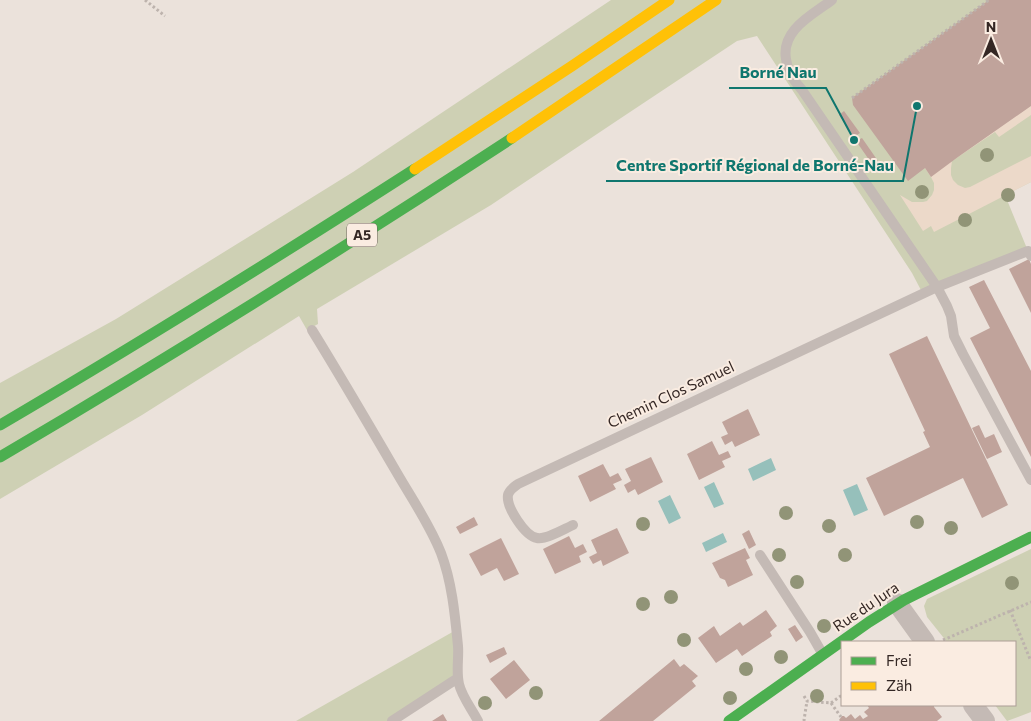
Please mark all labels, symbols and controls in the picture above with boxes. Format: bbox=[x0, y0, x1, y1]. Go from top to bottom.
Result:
north arrow bbox=[966, 15, 1016, 65]
text: N bbox=[986, 18, 996, 35]
callout: Borné Nau bbox=[729, 57, 826, 88]
text: Borné Nau bbox=[739, 62, 817, 81]
callout: Centre Sportif Régional de Borné-Nau bbox=[606, 150, 903, 181]
text: Centre Sportif Régional de Borné-Nau bbox=[616, 155, 894, 174]
road number: A5 bbox=[347, 224, 377, 246]
street label: Chemin Clos Samuel bbox=[604, 357, 737, 431]
street label: Rue du Jura bbox=[829, 578, 902, 635]
legend bbox=[841, 641, 1016, 706]
text: Frei bbox=[886, 651, 912, 669]
text: Zäh bbox=[886, 676, 912, 694]

